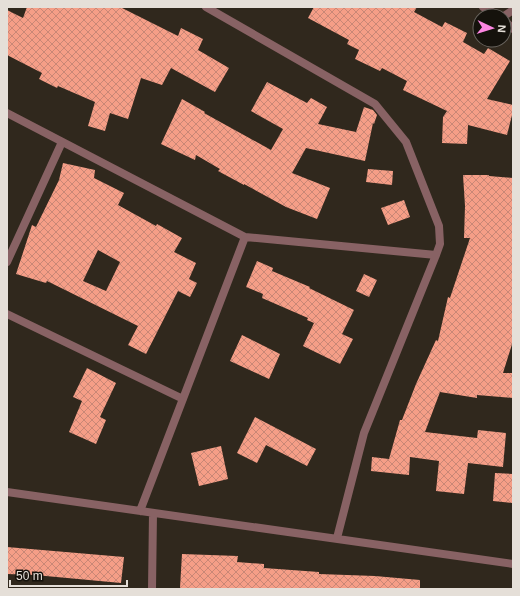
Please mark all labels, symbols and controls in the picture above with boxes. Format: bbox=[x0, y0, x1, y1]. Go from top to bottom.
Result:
north arrow bbox=[472, 8, 512, 48]
text: N bbox=[496, 24, 508, 33]
scale bar bbox=[10, 562, 127, 588]
text: 50 m bbox=[16, 569, 43, 583]

